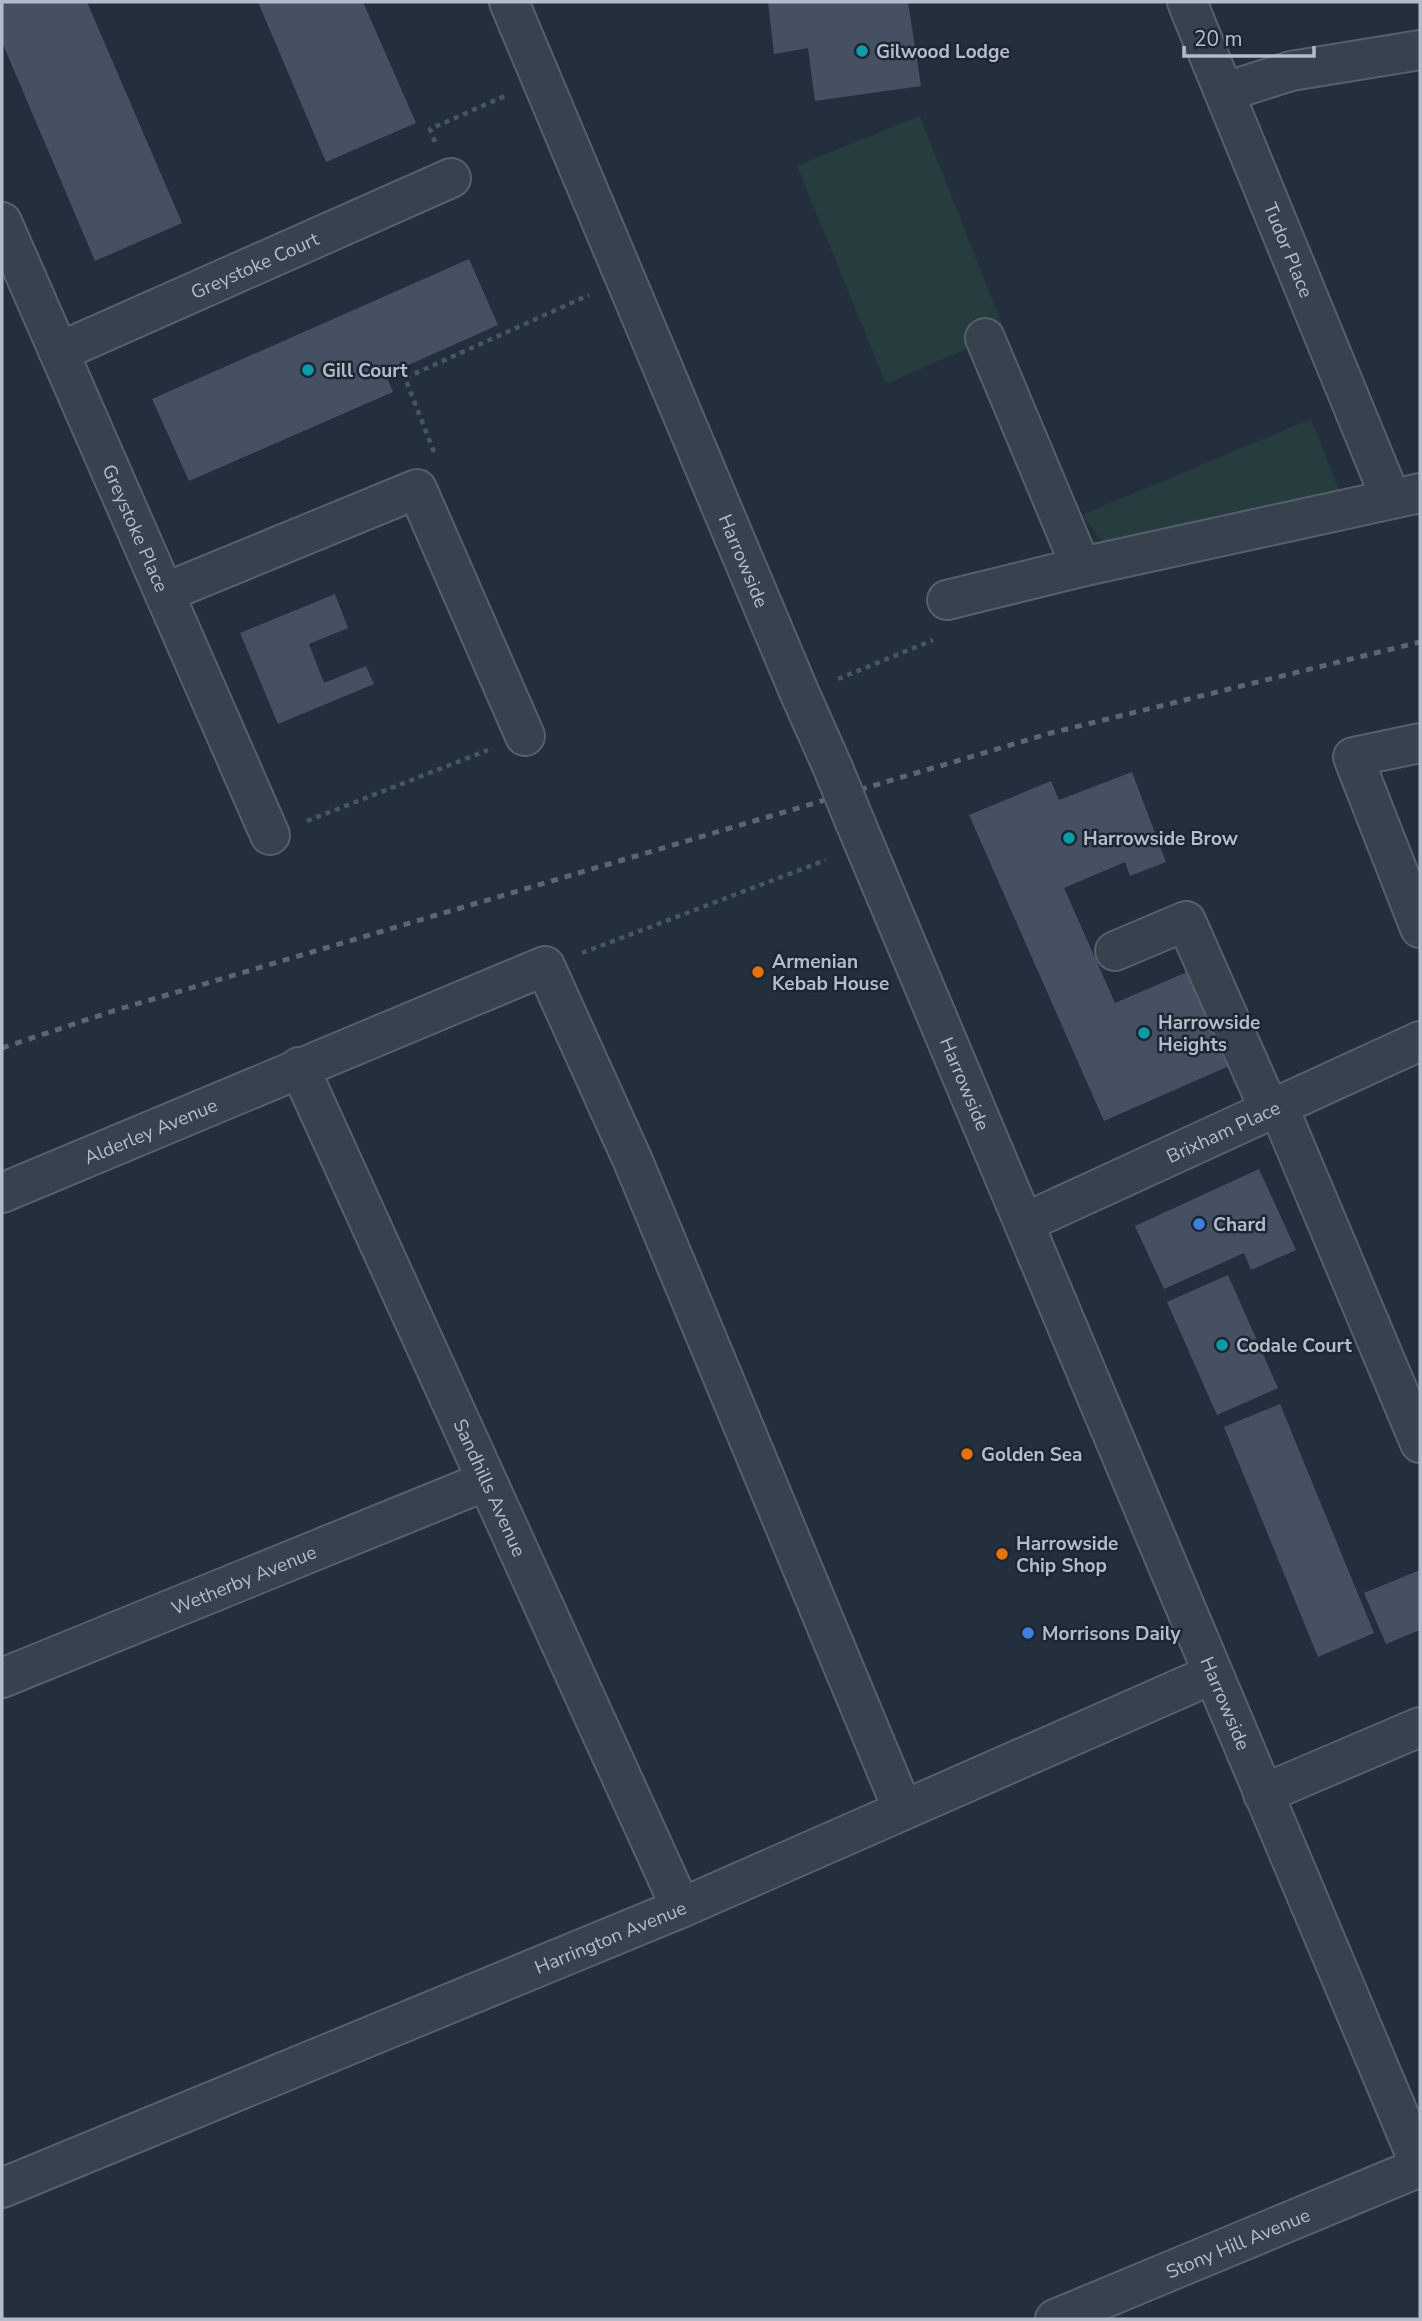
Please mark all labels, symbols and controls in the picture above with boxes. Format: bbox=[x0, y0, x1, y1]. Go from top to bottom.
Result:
scale bar bbox=[1184, 14, 1314, 58]
text: 20 m bbox=[1194, 25, 1243, 53]
place label: Gilwood Lodge bbox=[876, 39, 1010, 65]
marker: Gilwood Lodge bbox=[854, 43, 870, 59]
street label: Tudor Place bbox=[1257, 199, 1319, 302]
street label: Greystoke Court bbox=[187, 226, 324, 306]
place label: Gill Court bbox=[322, 358, 408, 384]
marker: Gill Court bbox=[300, 362, 316, 378]
street label: Greystoke Place bbox=[96, 460, 174, 596]
street label: Harrowside bbox=[712, 510, 774, 612]
place label: Harrowside Brow bbox=[1083, 826, 1239, 852]
marker: Harrowside Brow bbox=[1061, 830, 1077, 846]
place label: Armenian Kebab House bbox=[772, 949, 889, 997]
marker: Armenian Kebab House bbox=[750, 964, 766, 980]
place label: Harrowside Heights bbox=[1158, 1010, 1260, 1058]
marker: Harrowside Heights bbox=[1136, 1025, 1152, 1041]
street label: Harrowside bbox=[933, 1033, 995, 1135]
street label: Alderley Avenue bbox=[80, 1092, 222, 1171]
street label: Brixham Place bbox=[1162, 1095, 1285, 1170]
place label: Chard bbox=[1213, 1212, 1266, 1238]
marker: Chard bbox=[1191, 1216, 1207, 1232]
place label: Codale Court bbox=[1236, 1333, 1353, 1359]
marker: Codale Court bbox=[1214, 1337, 1230, 1353]
street label: Sandhills Avenue bbox=[447, 1415, 532, 1561]
place label: Golden Sea bbox=[981, 1442, 1083, 1468]
marker: Golden Sea bbox=[959, 1446, 975, 1462]
place label: Harrowside Chip Shop bbox=[1016, 1531, 1118, 1579]
street label: Wetherby Avenue bbox=[168, 1539, 321, 1622]
marker: Harrowside Chip Shop bbox=[994, 1546, 1010, 1562]
place label: Morrisons Daily bbox=[1042, 1621, 1181, 1647]
marker: Morrisons Daily bbox=[1020, 1625, 1036, 1641]
street label: Harrowside bbox=[1194, 1653, 1256, 1754]
street label: Harrington Avenue bbox=[531, 1895, 691, 1981]
street label: Stony Hill Avenue bbox=[1162, 2202, 1314, 2285]

